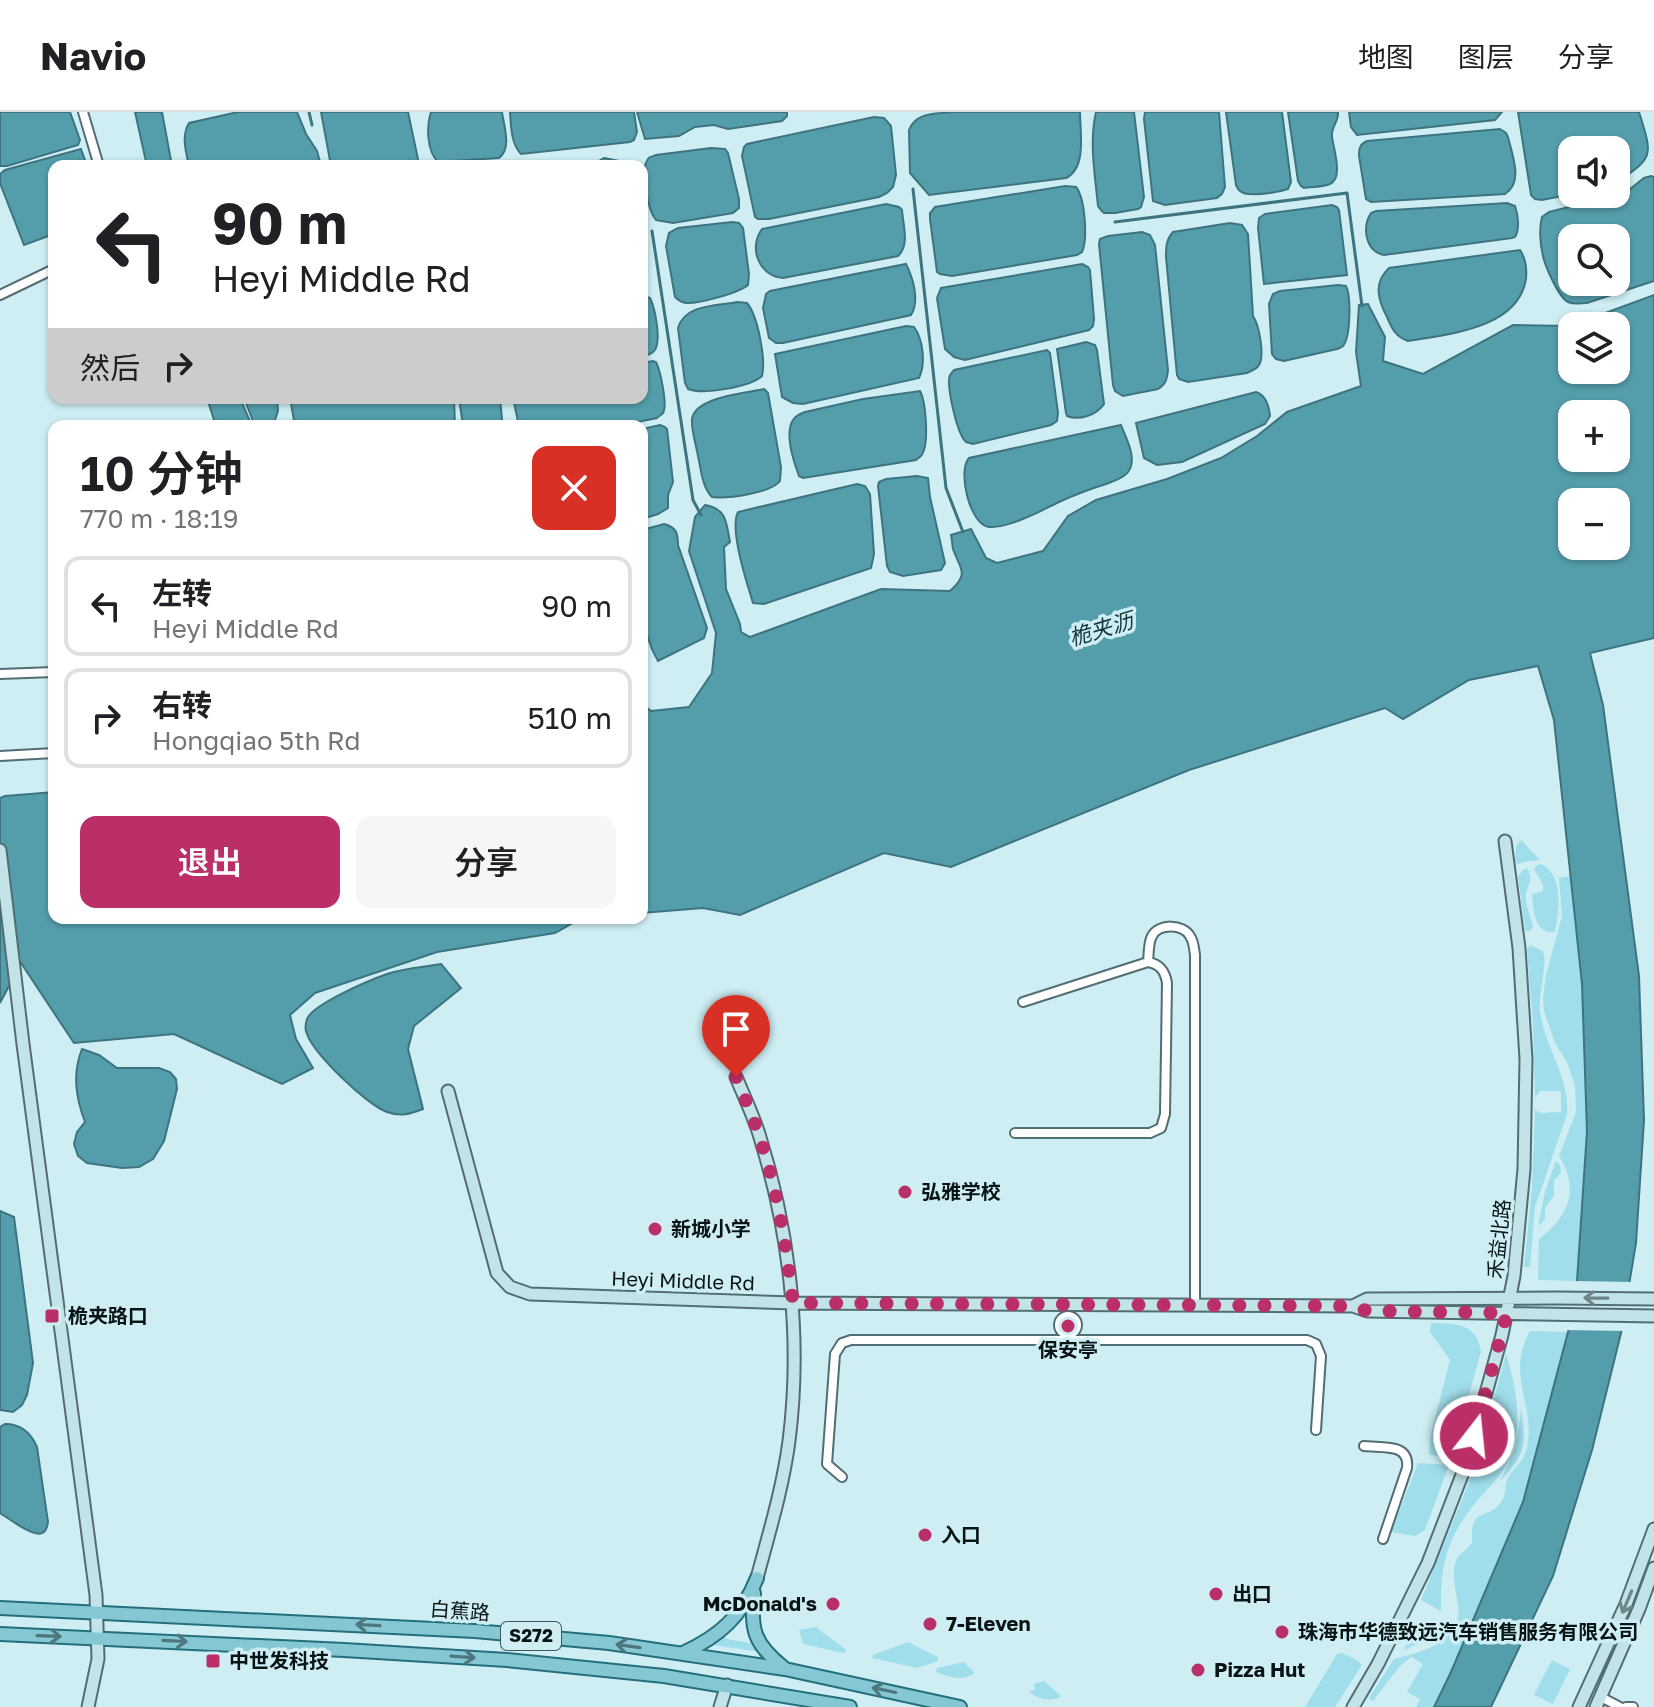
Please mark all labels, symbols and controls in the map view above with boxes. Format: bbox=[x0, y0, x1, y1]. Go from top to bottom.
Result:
text: Navio bbox=[40, 33, 146, 78]
text: 地图 bbox=[1358, 40, 1414, 73]
text: 图层 bbox=[1458, 40, 1514, 73]
text: 分享 bbox=[1558, 40, 1614, 73]
map controls bbox=[1558, 136, 1630, 560]
button: sound bbox=[1558, 136, 1630, 208]
text: 90 m bbox=[212, 189, 347, 256]
icon: left bbox=[80, 192, 184, 296]
button: search bbox=[1558, 224, 1630, 296]
text: Heyi Middle Rd bbox=[212, 257, 471, 300]
button: layers bbox=[1558, 312, 1630, 384]
icon: right bbox=[156, 344, 200, 388]
text: 然后 bbox=[80, 350, 140, 386]
button: + bbox=[1558, 400, 1630, 472]
text: 10 分钟 bbox=[80, 444, 243, 502]
button: close bbox=[532, 446, 616, 530]
button: − bbox=[1558, 488, 1630, 560]
text: 770 m · 18:19 bbox=[80, 503, 239, 534]
text: 左转 bbox=[152, 575, 212, 611]
icon: left bbox=[84, 584, 128, 628]
text: 90 m bbox=[541, 588, 612, 624]
water label: 桅夹沥 bbox=[1065, 605, 1140, 651]
text: Heyi Middle Rd bbox=[152, 613, 339, 644]
text: 右转 bbox=[152, 687, 212, 723]
icon: right bbox=[84, 696, 128, 740]
text: 510 m bbox=[527, 700, 612, 736]
text: Hongqiao 5th Rd bbox=[152, 725, 360, 756]
button: 退出 bbox=[80, 816, 340, 908]
button: 分享 bbox=[356, 816, 616, 908]
pin bbox=[702, 995, 770, 1077]
icon: arrive bbox=[714, 1007, 758, 1051]
place label: 弘雅学校 bbox=[921, 1179, 1001, 1203]
marker: 弘雅学校 bbox=[896, 1183, 914, 1201]
street label: 禾益北路 bbox=[1482, 1198, 1514, 1280]
place label: 新城小学 bbox=[671, 1216, 751, 1240]
marker: 新城小学 bbox=[646, 1220, 664, 1238]
street label: Heyi Middle Rd bbox=[611, 1266, 755, 1294]
one-way arrow bbox=[1583, 1290, 1610, 1306]
place label: 桅夹路口 bbox=[68, 1303, 148, 1327]
marker: 桅夹路口 bbox=[43, 1307, 61, 1325]
marker: 保安亭 bbox=[1059, 1317, 1077, 1335]
place label: 保安亭 bbox=[1038, 1337, 1098, 1361]
position arrow bbox=[1432, 1394, 1516, 1478]
place label: 入口 bbox=[941, 1522, 981, 1546]
marker: 入口 bbox=[916, 1526, 934, 1544]
place label: 出口 bbox=[1232, 1581, 1272, 1605]
marker: 出口 bbox=[1207, 1585, 1225, 1603]
one-way arrow bbox=[1618, 1589, 1633, 1614]
place label: McDonald's bbox=[703, 1591, 817, 1615]
marker: McDonald's bbox=[824, 1595, 842, 1613]
street label: 白蕉路 bbox=[429, 1596, 491, 1624]
place label: 7-Eleven bbox=[946, 1611, 1030, 1635]
marker: 7-Eleven bbox=[921, 1615, 939, 1633]
one-way arrow bbox=[355, 1618, 382, 1633]
place label: 珠海市华德致远汽车销售服务有限公司 bbox=[1298, 1619, 1638, 1643]
road number: S272 bbox=[501, 1622, 561, 1650]
marker: 珠海市华德致远汽车销售服务有限公司 bbox=[1273, 1623, 1291, 1641]
one-way arrow bbox=[35, 1628, 62, 1643]
one-way arrow bbox=[161, 1634, 188, 1649]
one-way arrow bbox=[615, 1638, 641, 1653]
place label: 中世发科技 bbox=[229, 1648, 329, 1672]
one-way arrow bbox=[449, 1650, 476, 1665]
marker: 中世发科技 bbox=[204, 1652, 222, 1670]
place label: Pizza Hut bbox=[1214, 1657, 1305, 1681]
marker: Pizza Hut bbox=[1189, 1661, 1207, 1679]
one-way arrow bbox=[871, 1682, 897, 1697]

